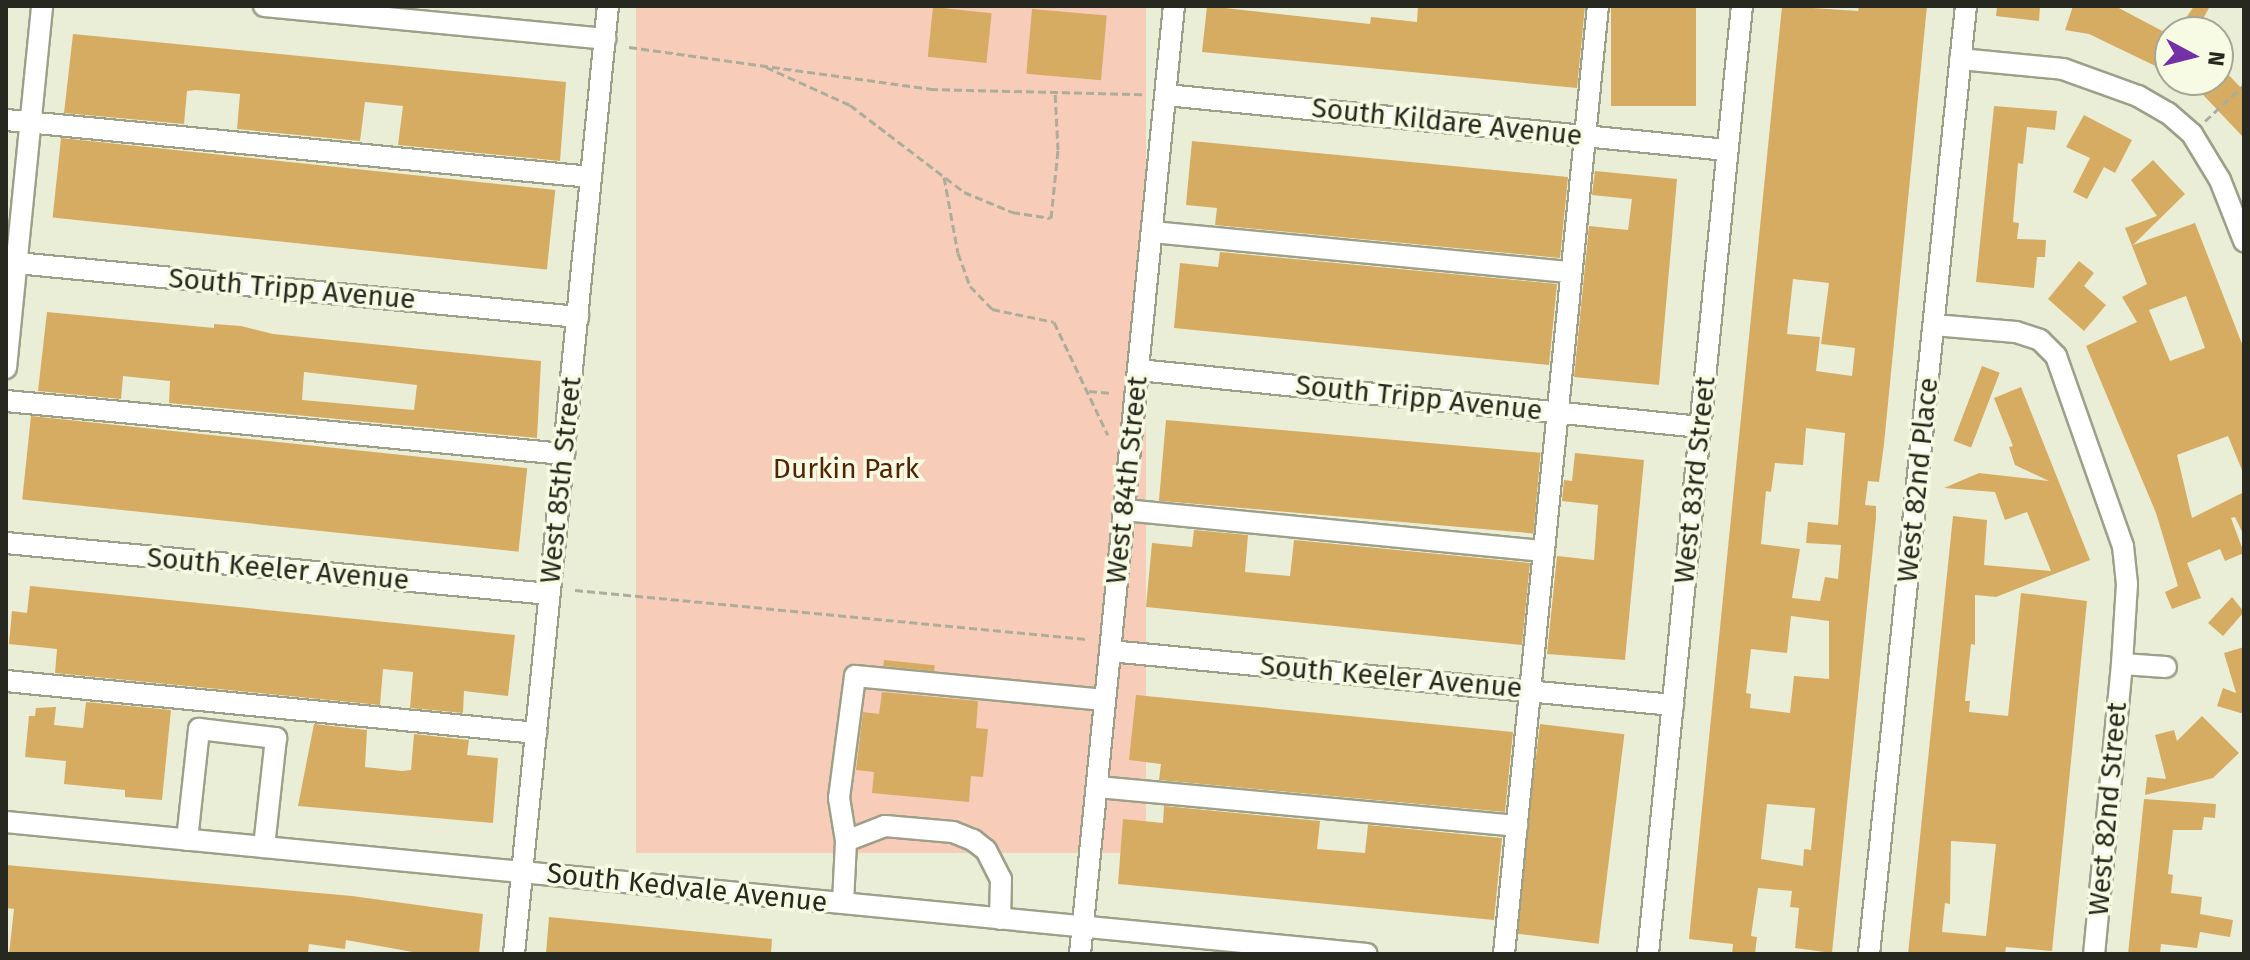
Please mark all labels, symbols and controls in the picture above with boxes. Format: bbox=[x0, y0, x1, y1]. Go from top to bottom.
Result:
north arrow bbox=[2154, 16, 2234, 96]
text: N bbox=[2202, 50, 2231, 68]
street label: South Kildare Avenue bbox=[1310, 91, 1584, 153]
street label: South Tripp Avenue bbox=[167, 261, 417, 317]
street label: South Tripp Avenue bbox=[1294, 368, 1544, 428]
street label: West 84th Street bbox=[1099, 374, 1155, 586]
street label: West 85th Street bbox=[533, 375, 589, 585]
street label: West 83rd Street bbox=[1667, 375, 1723, 585]
street label: West 82nd Place bbox=[1891, 376, 1945, 584]
park label: Durkin Park bbox=[773, 452, 919, 486]
street label: South Keeler Avenue bbox=[146, 541, 410, 597]
street label: South Keeler Avenue bbox=[1259, 649, 1523, 705]
street label: West 82nd Street bbox=[2082, 701, 2134, 917]
street label: South Kedvale Avenue bbox=[545, 857, 829, 919]

